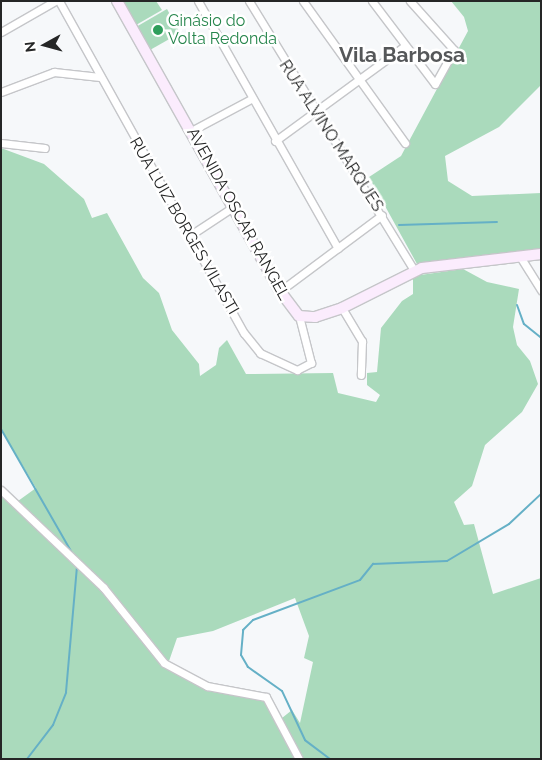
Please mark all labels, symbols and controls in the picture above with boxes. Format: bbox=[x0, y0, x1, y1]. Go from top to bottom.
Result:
place label: Ginásio do Volta Redonda bbox=[168, 11, 277, 49]
north arrow bbox=[20, 20, 70, 70]
marker: Ginásio do Volta Redonda bbox=[152, 24, 164, 36]
text: N bbox=[22, 41, 39, 53]
district label: Vila Barbosa bbox=[339, 42, 465, 68]
street label: RUA ALVINO MARQUES bbox=[275, 56, 387, 216]
street label: AVENIDA OSCAR RANGEL bbox=[182, 124, 294, 304]
street label: RUA LUIZ BORGES VILASTI bbox=[125, 134, 243, 318]

